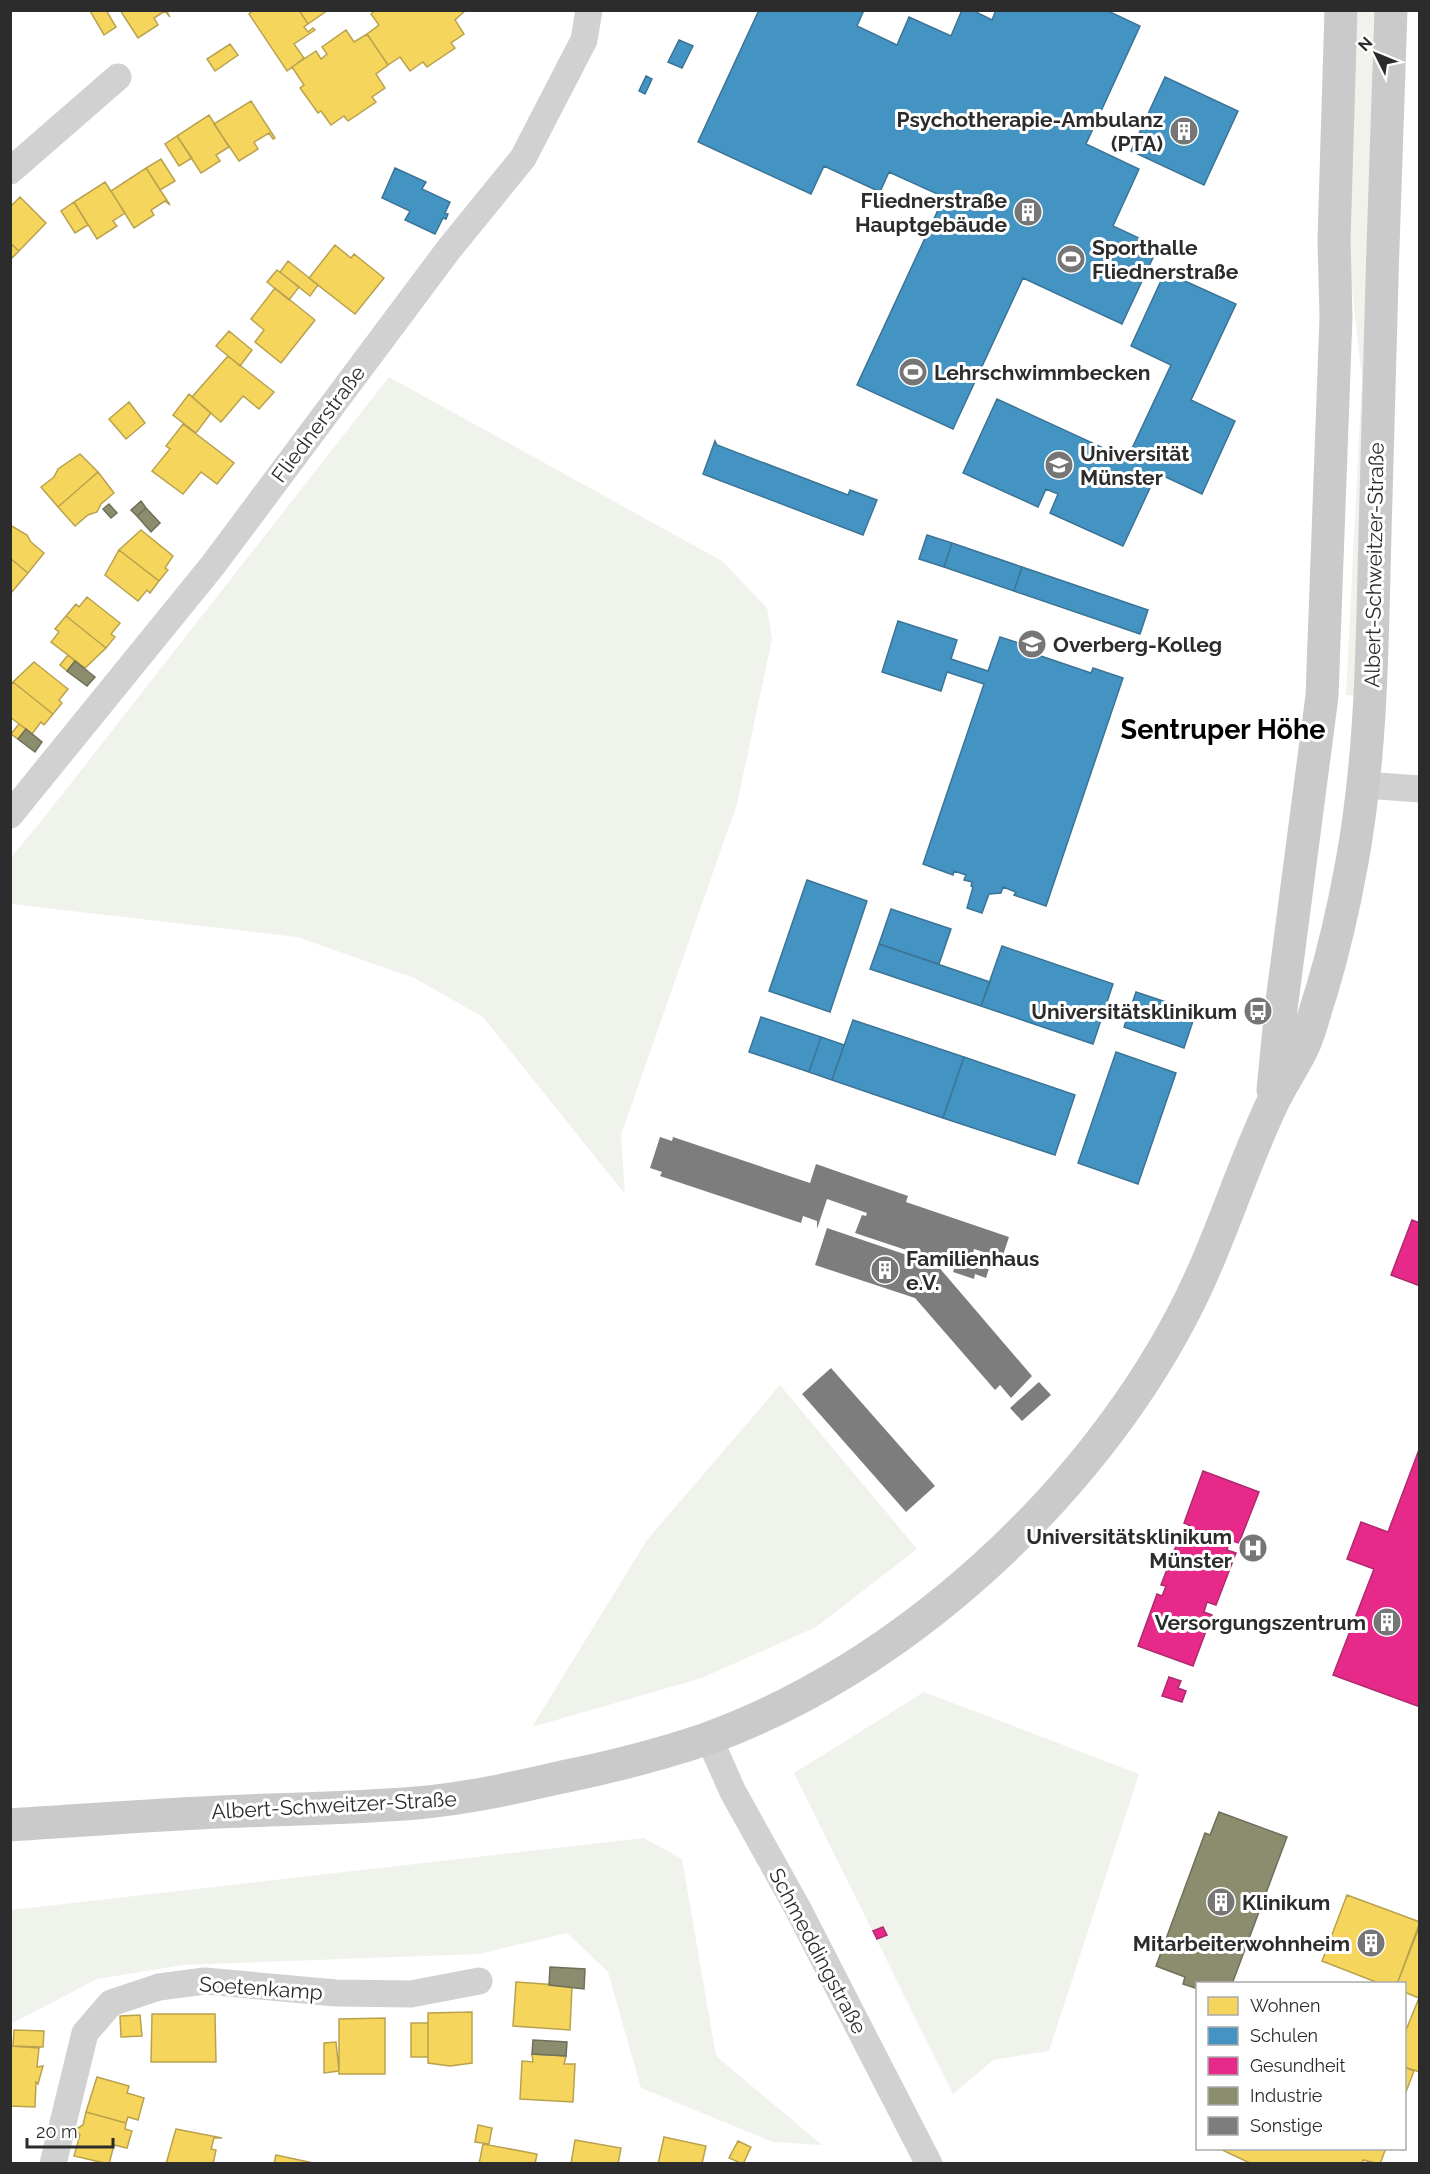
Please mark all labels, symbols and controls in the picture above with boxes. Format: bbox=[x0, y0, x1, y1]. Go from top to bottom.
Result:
north arrow bbox=[1346, 24, 1406, 84]
text: N bbox=[1354, 33, 1377, 55]
place label: Psychotherapie-Ambulanz (PTA) bbox=[896, 107, 1163, 156]
building icon: Psychotherapie-Ambulanz (PTA) bbox=[1168, 115, 1200, 147]
place label: Fliednerstraße Hauptgebäude bbox=[855, 188, 1007, 237]
building icon: Fliednerstraße Hauptgebäude bbox=[1012, 196, 1044, 228]
place label: Sporthalle Fliednerstraße bbox=[1092, 235, 1239, 284]
sports icon: Sporthalle Fliednerstraße bbox=[1055, 243, 1087, 275]
sports icon: Lehrschwimmbecken bbox=[897, 356, 929, 388]
place label: Lehrschwimmbecken bbox=[934, 360, 1151, 385]
street label: Fliednerstraße bbox=[266, 361, 370, 487]
place label: Universität Münster bbox=[1080, 441, 1189, 490]
street label: Albert-Schweitzer-Straße bbox=[1359, 442, 1389, 688]
school or university icon: Universität Münster bbox=[1043, 449, 1075, 481]
school or university icon: Overberg-Kolleg bbox=[1016, 628, 1048, 660]
place label: Overberg-Kolleg bbox=[1053, 632, 1222, 657]
district label: Sentruper Höhe bbox=[1121, 714, 1325, 745]
bus stop icon: Universitätsklinikum bbox=[1242, 995, 1274, 1027]
place label: Universitätsklinikum bbox=[1031, 999, 1237, 1024]
place label: Familienhaus e.V. bbox=[906, 1246, 1039, 1295]
building icon: Familienhaus e.V. bbox=[869, 1254, 901, 1286]
place label: Universitätsklinikum Münster bbox=[1026, 1524, 1232, 1573]
hospital icon: Universitätsklinikum Münster bbox=[1237, 1532, 1269, 1564]
building icon: Versorgungszentrum bbox=[1371, 1606, 1403, 1638]
place label: Versorgungszentrum bbox=[1155, 1610, 1366, 1635]
street label: Albert-Schweitzer-Straße bbox=[211, 1786, 457, 1824]
street label: Schmeddingstraße bbox=[764, 1864, 872, 2038]
building icon: Klinikum bbox=[1205, 1886, 1237, 1918]
place label: Klinikum bbox=[1242, 1890, 1330, 1915]
building icon: Mitarbeiterwohnheim bbox=[1355, 1927, 1387, 1959]
place label: Mitarbeiterwohnheim bbox=[1133, 1931, 1350, 1956]
street label: Soetenkamp bbox=[198, 1971, 324, 2005]
legend bbox=[1196, 1982, 1406, 2150]
text: Wohnen bbox=[1250, 1995, 1320, 2016]
text: Schulen bbox=[1250, 2025, 1318, 2046]
text: Gesundheit bbox=[1250, 2055, 1346, 2076]
text: Industrie bbox=[1250, 2085, 1323, 2106]
scale bar bbox=[27, 2111, 112, 2149]
text: Sonstige bbox=[1250, 2115, 1323, 2136]
text: 20 m bbox=[36, 2121, 78, 2142]

